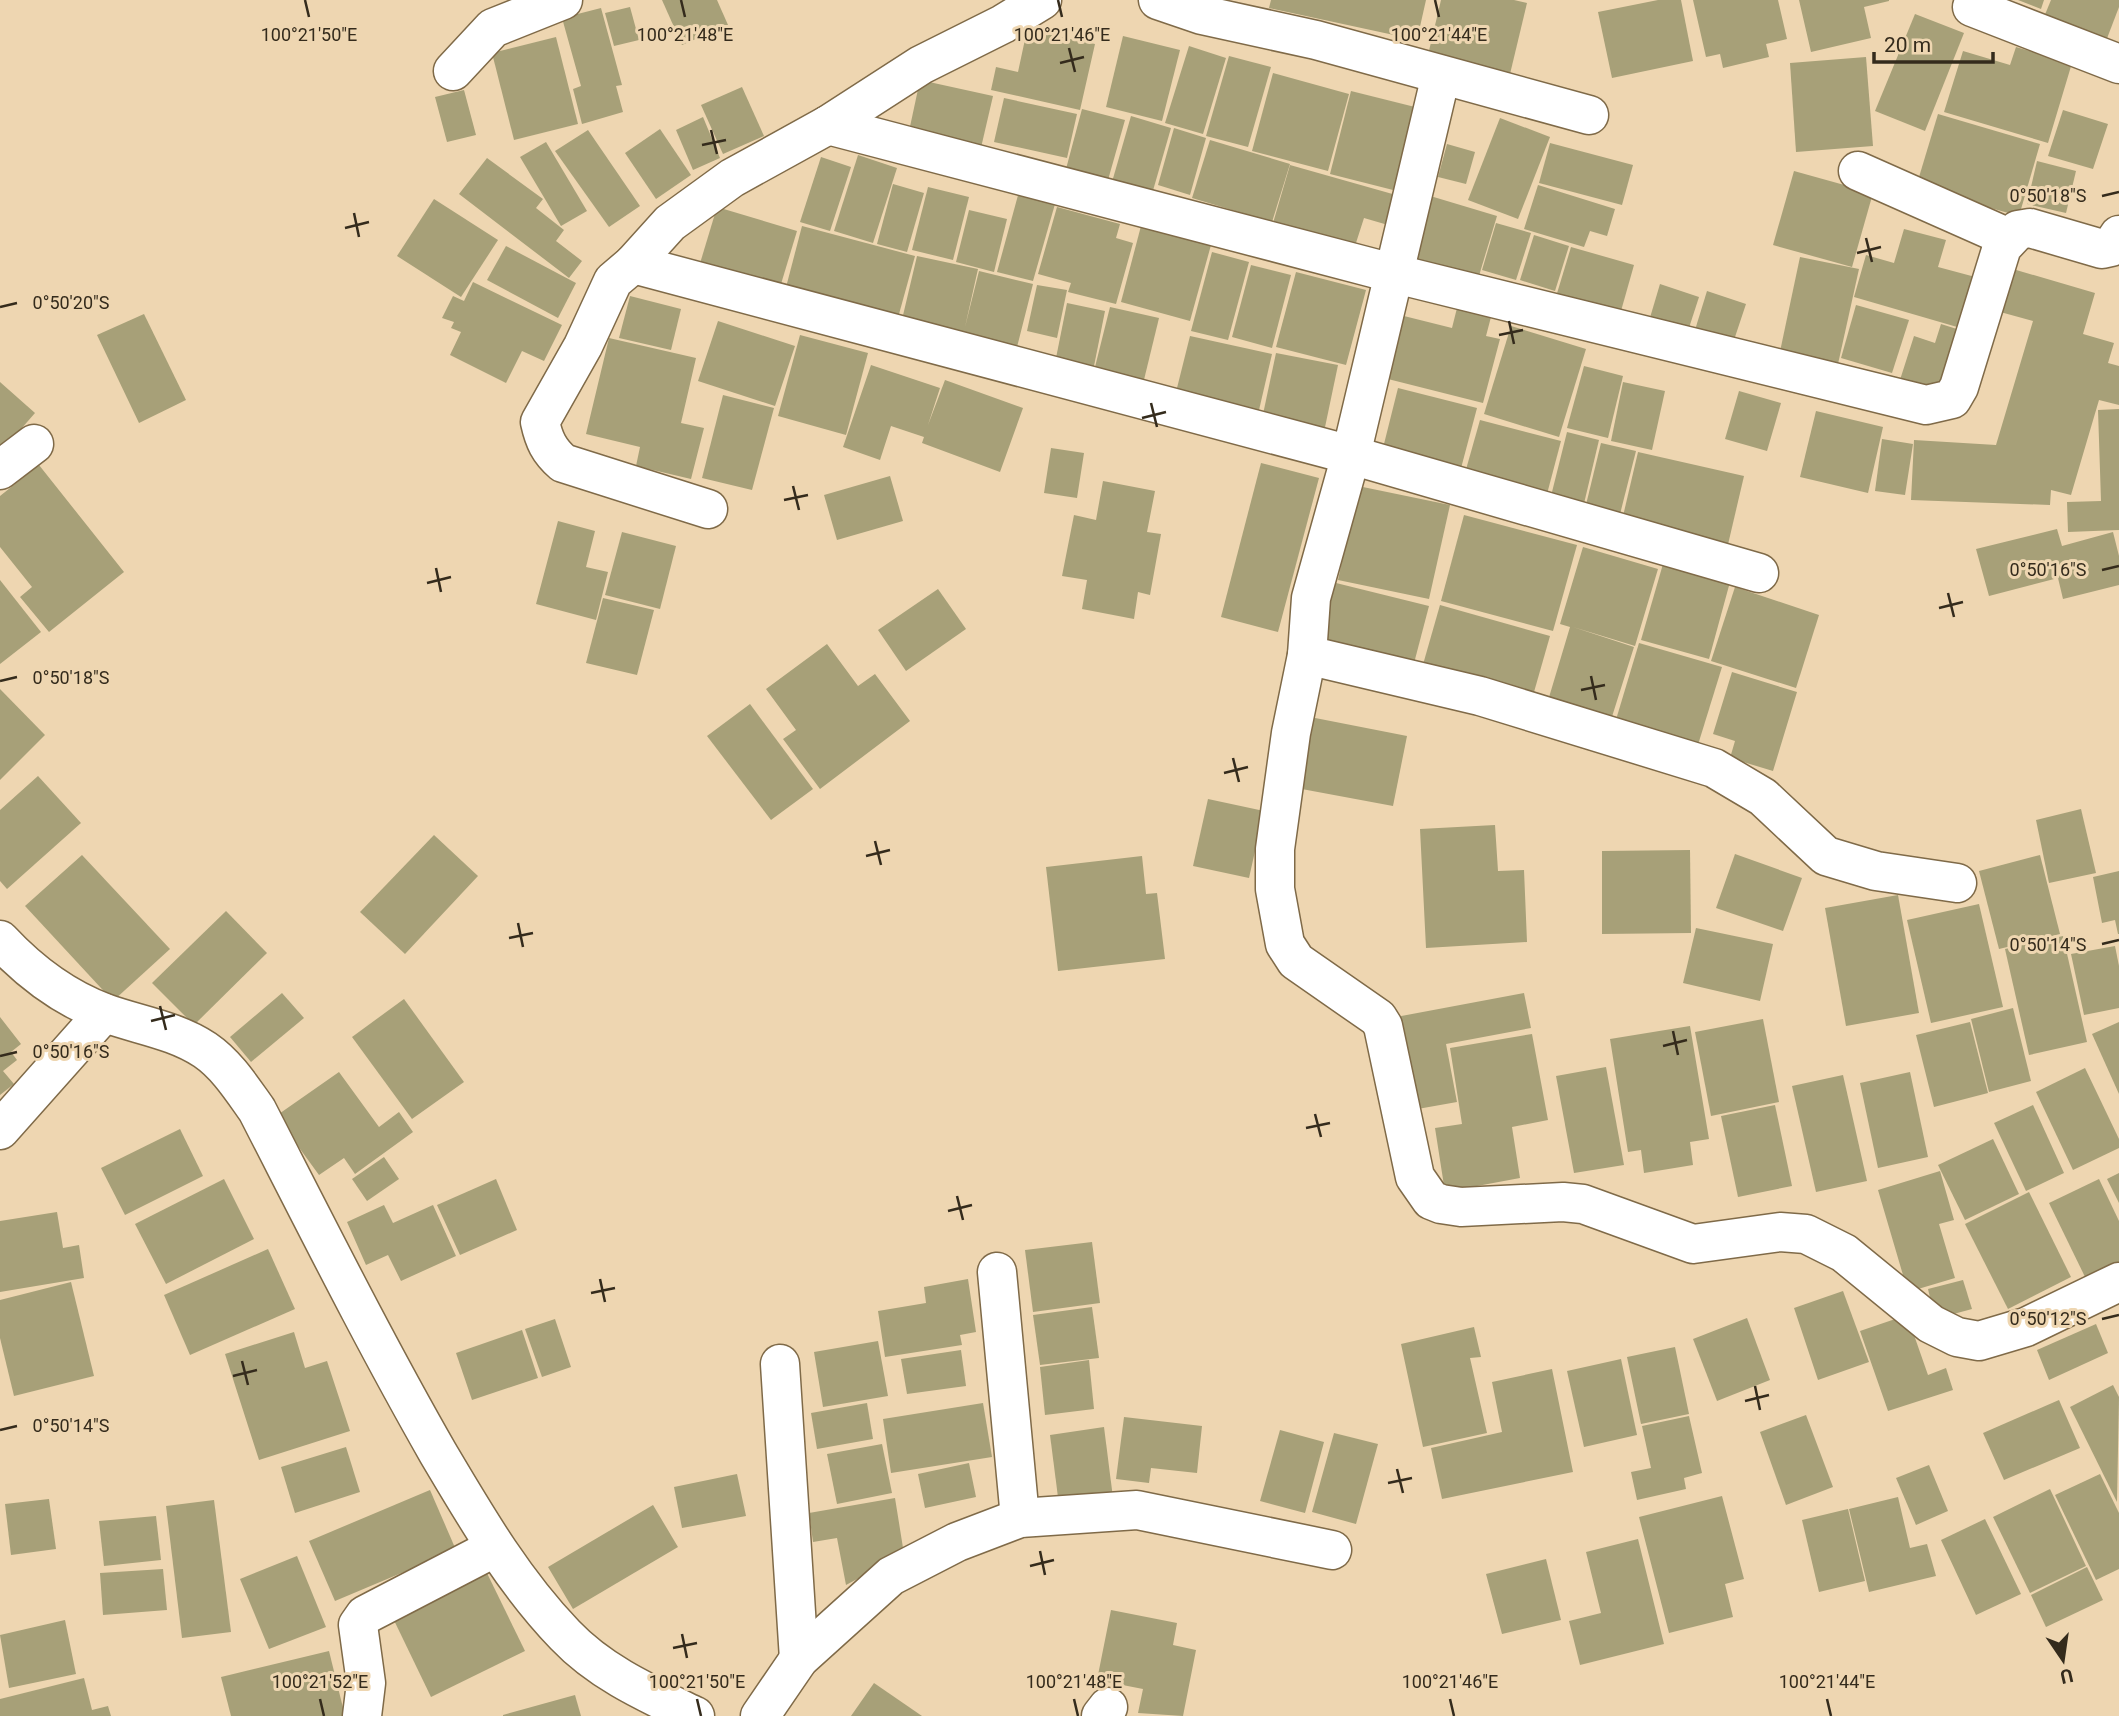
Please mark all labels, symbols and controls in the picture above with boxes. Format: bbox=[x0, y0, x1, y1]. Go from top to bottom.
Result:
scale bar bbox=[1874, 21, 1993, 65]
text: 100°21'50"E bbox=[261, 24, 357, 45]
text: 100°21'48"E bbox=[637, 24, 733, 45]
text: 100°21'46"E bbox=[1014, 24, 1110, 45]
text: 100°21'44"E bbox=[1391, 24, 1487, 45]
text: 20 m bbox=[1884, 33, 1931, 57]
text: 0°50'18"S bbox=[2010, 185, 2087, 206]
text: 0°50'20"S bbox=[33, 292, 110, 313]
text: 0°50'16"S bbox=[2010, 559, 2087, 580]
text: 0°50'18"S bbox=[33, 667, 110, 688]
text: 0°50'14"S bbox=[2010, 934, 2087, 955]
text: 0°50'16"S bbox=[33, 1041, 110, 1062]
text: 0°50'12"S bbox=[2010, 1308, 2087, 1329]
text: 0°50'14"S bbox=[33, 1415, 110, 1436]
north arrow bbox=[2028, 1625, 2098, 1695]
text: U bbox=[2058, 1663, 2075, 1689]
text: 100°21'52"E bbox=[272, 1671, 368, 1692]
text: 100°21'50"E bbox=[649, 1671, 745, 1692]
text: 100°21'48"E bbox=[1026, 1671, 1122, 1692]
text: 100°21'46"E bbox=[1402, 1671, 1498, 1692]
text: 100°21'44"E bbox=[1779, 1671, 1875, 1692]

